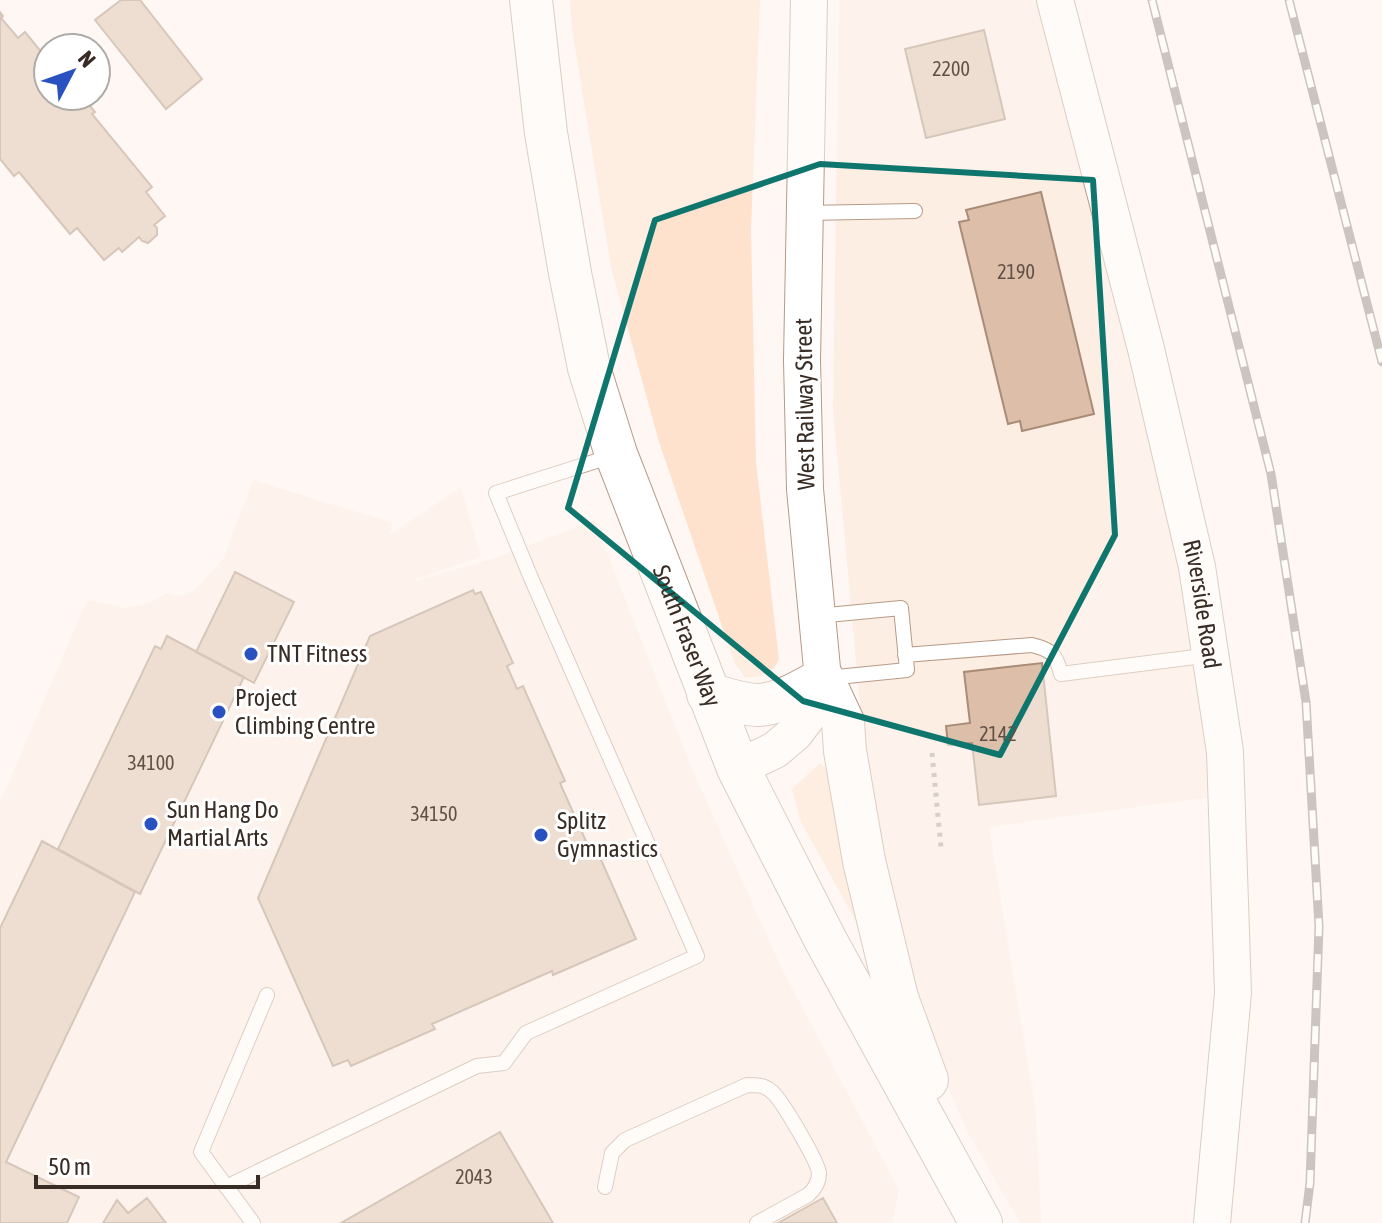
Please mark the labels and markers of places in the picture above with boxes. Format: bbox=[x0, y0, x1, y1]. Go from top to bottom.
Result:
place label: TNT Fitness bbox=[267, 640, 367, 667]
marker: TNT Fitness bbox=[242, 645, 260, 663]
place label: Project Climbing Centre bbox=[235, 684, 375, 739]
marker: Project Climbing Centre bbox=[210, 703, 228, 721]
place label: Sun Hang Do Martial Arts bbox=[167, 796, 279, 851]
place label: Splitz Gymnastics bbox=[557, 807, 658, 862]
marker: Sun Hang Do Martial Arts bbox=[142, 815, 160, 833]
marker: Splitz Gymnastics bbox=[532, 826, 550, 844]

